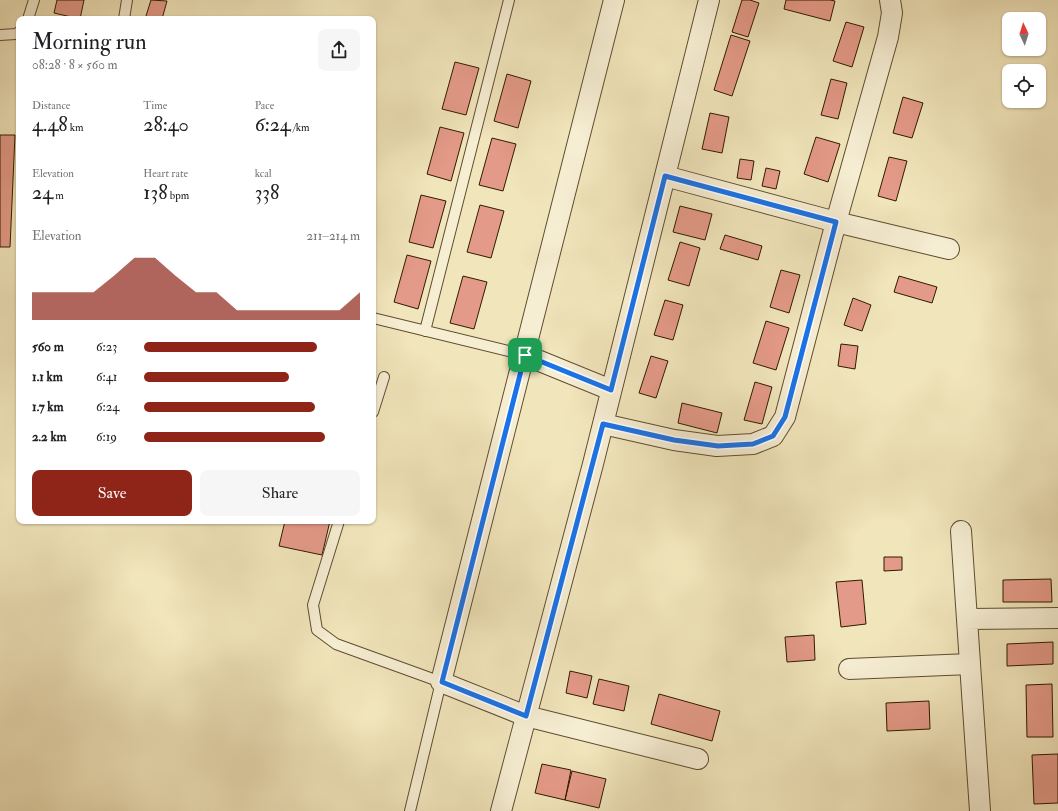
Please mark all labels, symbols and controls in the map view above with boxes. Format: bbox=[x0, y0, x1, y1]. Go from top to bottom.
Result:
north arrow bbox=[1002, 12, 1046, 56]
map controls bbox=[1002, 12, 1046, 108]
text: Morning run bbox=[32, 28, 147, 56]
button: share bbox=[318, 29, 360, 71]
text: 08:28 · 8 × 560 m bbox=[32, 57, 118, 73]
button: locate bbox=[1002, 64, 1046, 108]
text: Distance bbox=[32, 99, 70, 112]
text: Time bbox=[143, 99, 167, 112]
text: Pace bbox=[255, 99, 274, 112]
text: 4.48 bbox=[32, 112, 68, 137]
text: 28:40 bbox=[143, 112, 189, 137]
text: 6:24 bbox=[255, 112, 291, 137]
text: km bbox=[68, 121, 84, 134]
text: /km bbox=[291, 121, 310, 134]
text: Elevation bbox=[32, 167, 74, 180]
text: Heart rate bbox=[143, 167, 188, 180]
text: kcal bbox=[255, 167, 272, 180]
text: 24 bbox=[32, 180, 53, 205]
text: 138 bbox=[143, 180, 168, 205]
text: 338 bbox=[255, 180, 279, 205]
text: m bbox=[53, 189, 64, 202]
text: bpm bbox=[168, 189, 189, 202]
text: Elevation bbox=[32, 228, 82, 244]
text: 211–214 m bbox=[306, 228, 360, 244]
pin bbox=[508, 338, 542, 372]
text: 560 m bbox=[32, 339, 64, 355]
text: 6:23 bbox=[96, 339, 117, 355]
icon: arrive bbox=[514, 344, 536, 366]
text: 1.1 km bbox=[32, 369, 63, 385]
text: 6:41 bbox=[96, 369, 117, 385]
text: 1.7 km bbox=[32, 399, 64, 415]
text: 6:24 bbox=[96, 399, 119, 415]
text: 2.2 km bbox=[32, 429, 67, 445]
text: 6:19 bbox=[96, 429, 117, 445]
button: Save bbox=[32, 470, 192, 516]
button: Share bbox=[200, 470, 360, 516]

